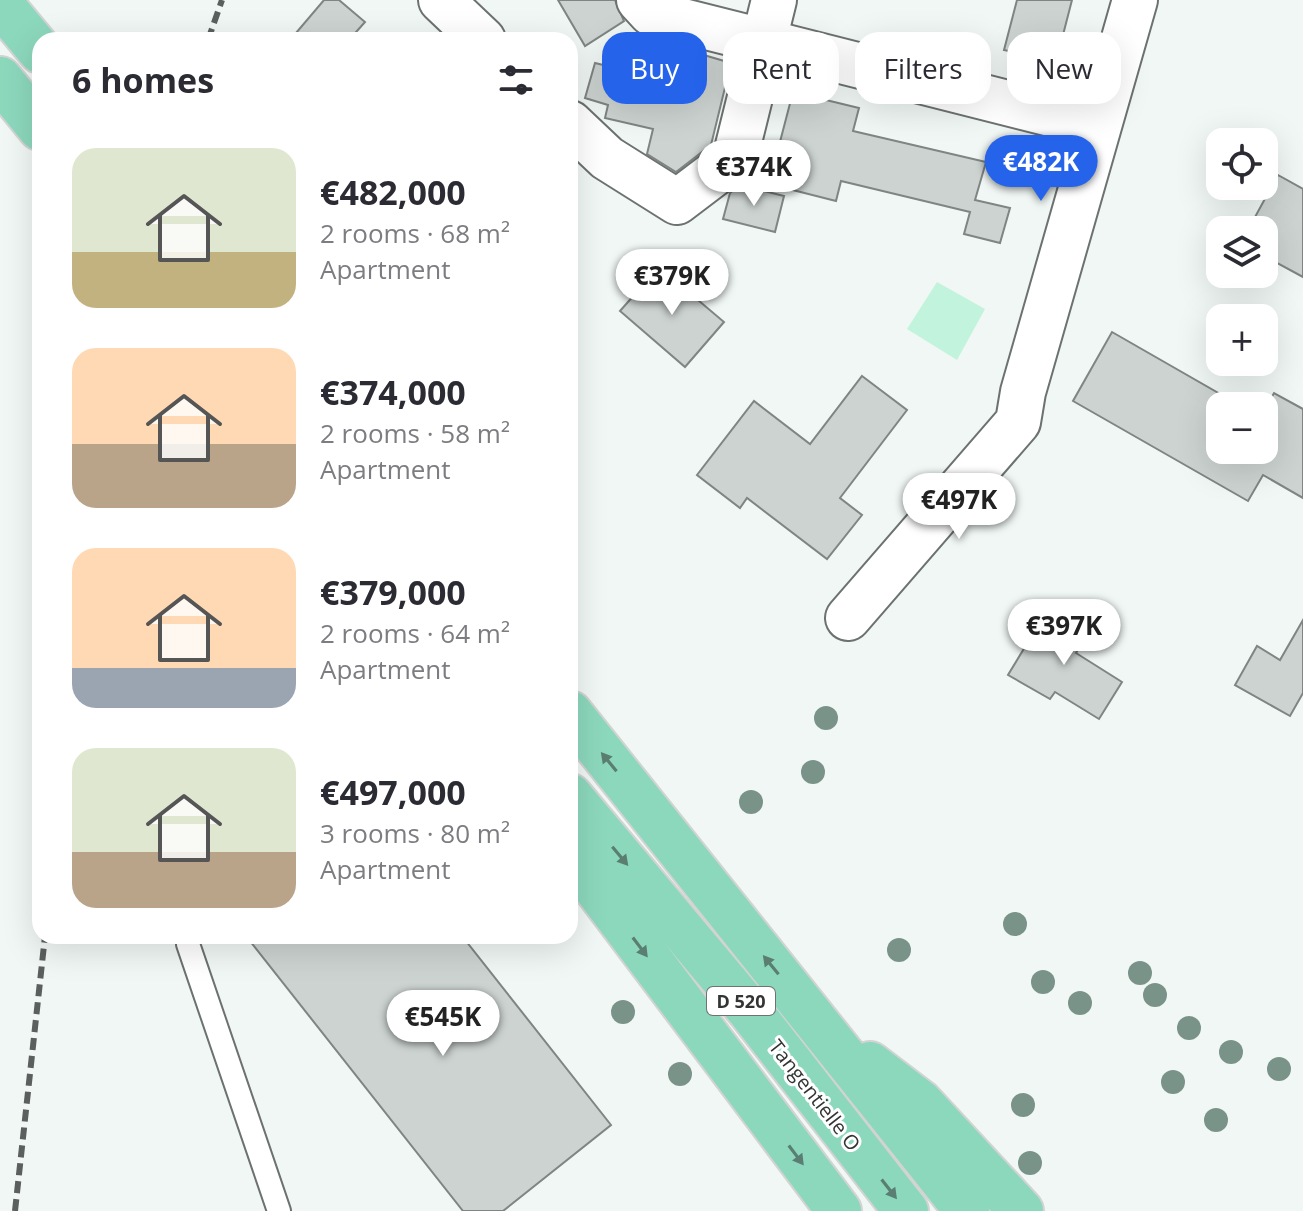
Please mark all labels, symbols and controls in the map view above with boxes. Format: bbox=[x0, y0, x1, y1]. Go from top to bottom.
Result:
chip: Buy bbox=[602, 32, 707, 104]
chip: Rent bbox=[723, 32, 839, 104]
chip: Filters bbox=[855, 32, 991, 104]
chip: New bbox=[1007, 32, 1121, 104]
text: 6 homes bbox=[72, 57, 214, 103]
icon: filters bbox=[494, 58, 538, 102]
map controls bbox=[1206, 128, 1278, 464]
button: locate bbox=[1206, 128, 1278, 200]
pin: €482K bbox=[985, 135, 1097, 203]
pin: €374K bbox=[698, 140, 810, 208]
text: €482K bbox=[1003, 143, 1079, 179]
text: €374K bbox=[716, 148, 792, 184]
text: €482,000 bbox=[320, 169, 466, 215]
icon: home bbox=[136, 180, 232, 276]
text: 2 rooms · 68 m² bbox=[320, 215, 510, 251]
button: layers bbox=[1206, 216, 1278, 288]
pin: €379K bbox=[616, 249, 728, 317]
text: Apartment bbox=[320, 251, 451, 287]
text: €379K bbox=[634, 257, 710, 293]
button: + bbox=[1206, 304, 1278, 376]
text: €374,000 bbox=[320, 369, 466, 415]
icon: home bbox=[136, 380, 232, 476]
button: − bbox=[1206, 392, 1278, 464]
text: 2 rooms · 58 m² bbox=[320, 415, 510, 451]
text: Apartment bbox=[320, 451, 451, 487]
pin: €497K bbox=[903, 473, 1015, 541]
text: €497K bbox=[921, 481, 997, 517]
text: €379,000 bbox=[320, 569, 466, 615]
icon: home bbox=[136, 580, 232, 676]
pin: €397K bbox=[1008, 599, 1120, 667]
text: €397K bbox=[1026, 607, 1102, 643]
text: 2 rooms · 64 m² bbox=[320, 615, 510, 651]
text: Apartment bbox=[320, 651, 451, 687]
one-way arrow bbox=[602, 752, 618, 772]
text: €497,000 bbox=[320, 769, 466, 815]
icon: home bbox=[136, 780, 232, 876]
text: 3 rooms · 80 m² bbox=[320, 815, 510, 851]
one-way arrow bbox=[611, 846, 628, 866]
text: Apartment bbox=[320, 851, 451, 887]
one-way arrow bbox=[632, 936, 648, 958]
one-way arrow bbox=[764, 955, 780, 975]
road number: D 520 bbox=[707, 987, 775, 1015]
pin: €545K bbox=[387, 990, 499, 1058]
text: €545K bbox=[405, 998, 481, 1034]
street label: Tangentielle O bbox=[763, 1034, 867, 1156]
one-way arrow bbox=[788, 1145, 804, 1165]
one-way arrow bbox=[880, 1179, 896, 1199]

